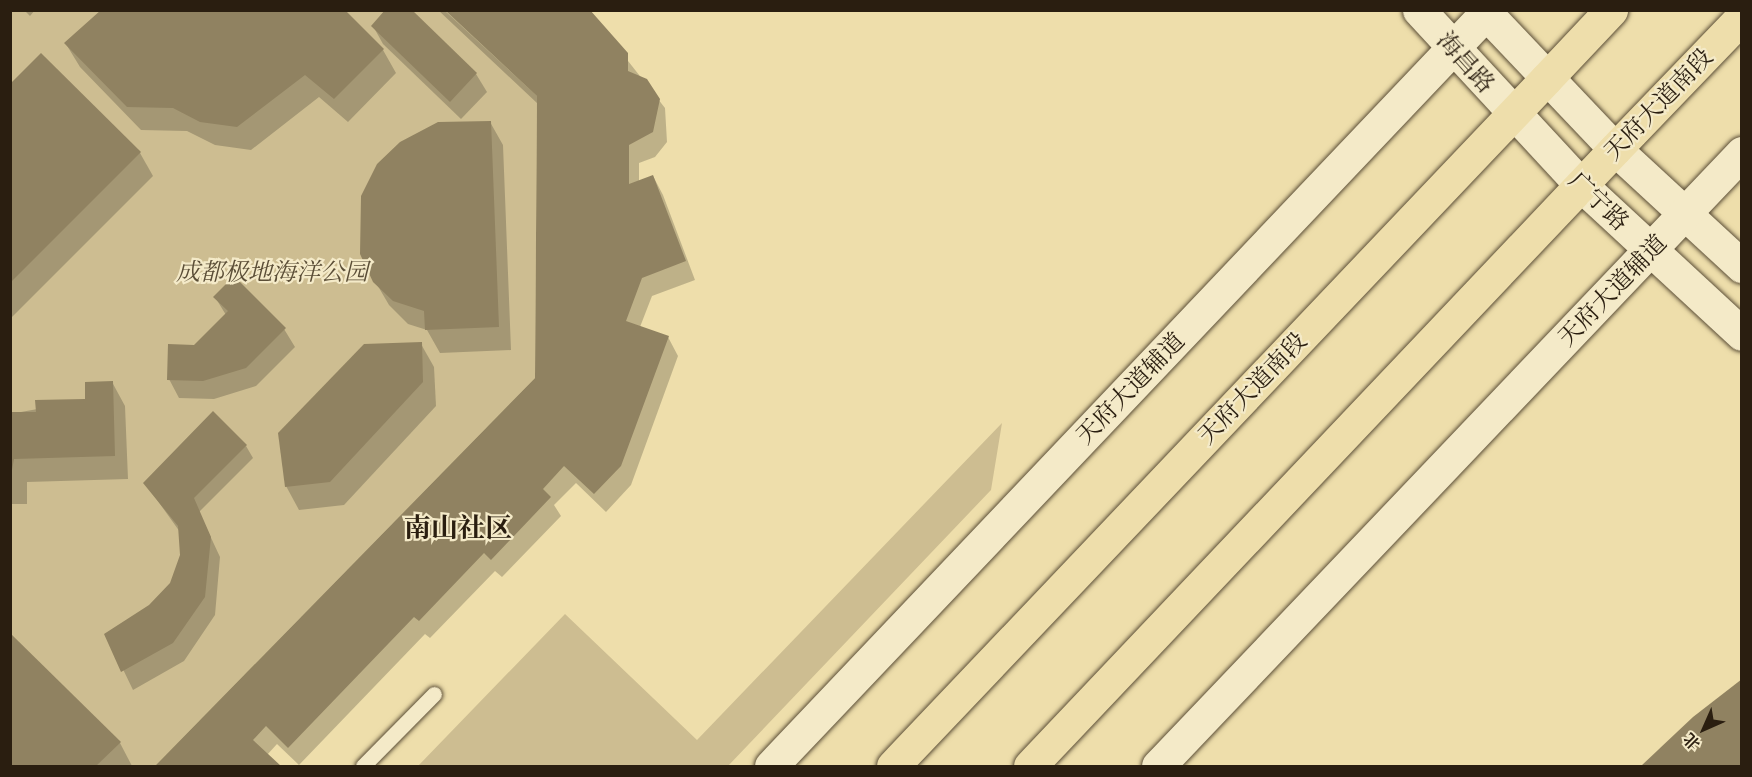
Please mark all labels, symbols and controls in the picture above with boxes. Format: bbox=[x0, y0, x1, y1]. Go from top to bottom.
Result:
street label: 海昌路 bbox=[1431, 26, 1501, 98]
street label: 天府大道南段 bbox=[1598, 42, 1718, 166]
street label: 广宁路 bbox=[1563, 166, 1635, 236]
street label: 天府大道辅道 bbox=[1552, 228, 1672, 352]
park label: 成都极地海洋公园 bbox=[176, 258, 368, 286]
street label: 天府大道辅道 bbox=[1070, 326, 1190, 450]
street label: 天府大道南段 bbox=[1192, 326, 1312, 450]
district label: 南山社区 bbox=[404, 512, 512, 544]
north arrow bbox=[1674, 699, 1734, 759]
text: 北 bbox=[1677, 728, 1705, 756]

